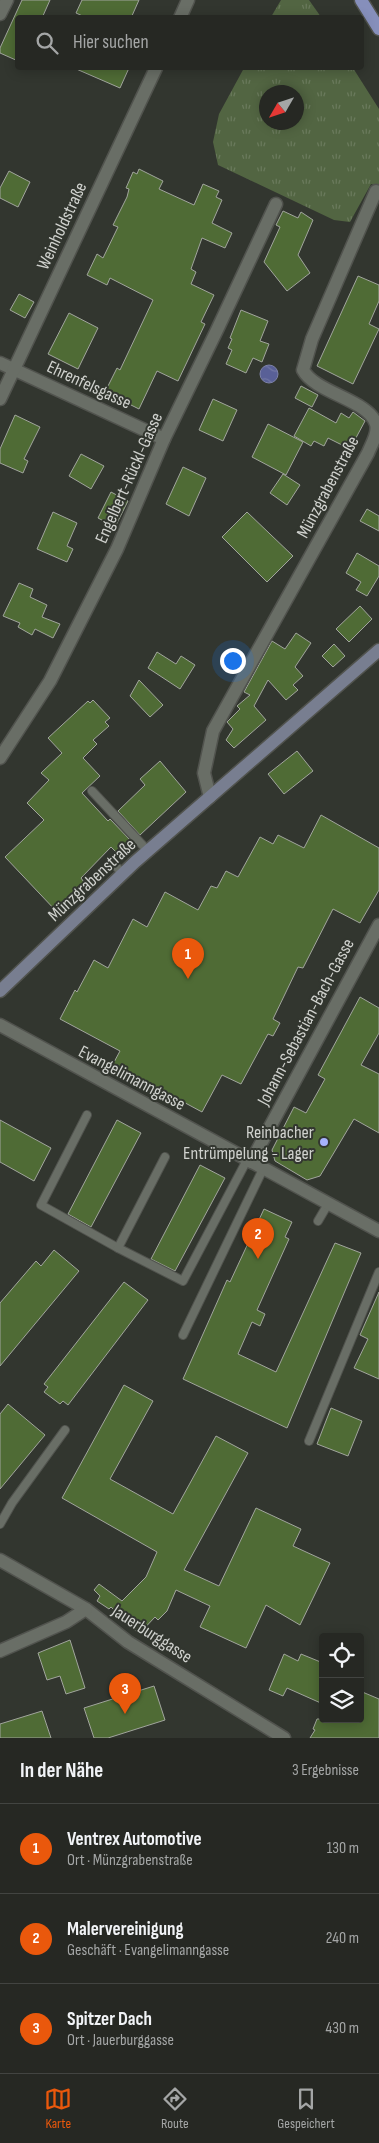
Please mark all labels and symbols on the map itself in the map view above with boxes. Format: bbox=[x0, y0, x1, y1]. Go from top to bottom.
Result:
north arrow bbox=[259, 85, 304, 130]
street label: Weinholdstraße bbox=[33, 179, 91, 273]
street label: Ehrenfelsgasse bbox=[44, 356, 134, 414]
street label: Engelbert-Rückl-Gasse bbox=[91, 409, 167, 547]
street label: Münzgrabenstraße bbox=[292, 432, 364, 542]
your location bbox=[220, 648, 246, 674]
street label: Münzgrabenstraße bbox=[44, 834, 140, 926]
street label: Johann-Sebastian-Bach-Gasse bbox=[253, 935, 359, 1110]
pin: 1 bbox=[172, 938, 204, 979]
street label: Evangelimanngasse bbox=[75, 1041, 189, 1115]
place label: Reinbacher Entrümpelung - Lager bbox=[183, 1122, 314, 1164]
marker: Reinbacher Entrümpelung - Lager bbox=[318, 1136, 330, 1148]
pin: 2 bbox=[242, 1218, 274, 1259]
street label: Jauerburggasse bbox=[107, 1600, 196, 1668]
pin: 3 bbox=[109, 1673, 141, 1714]

